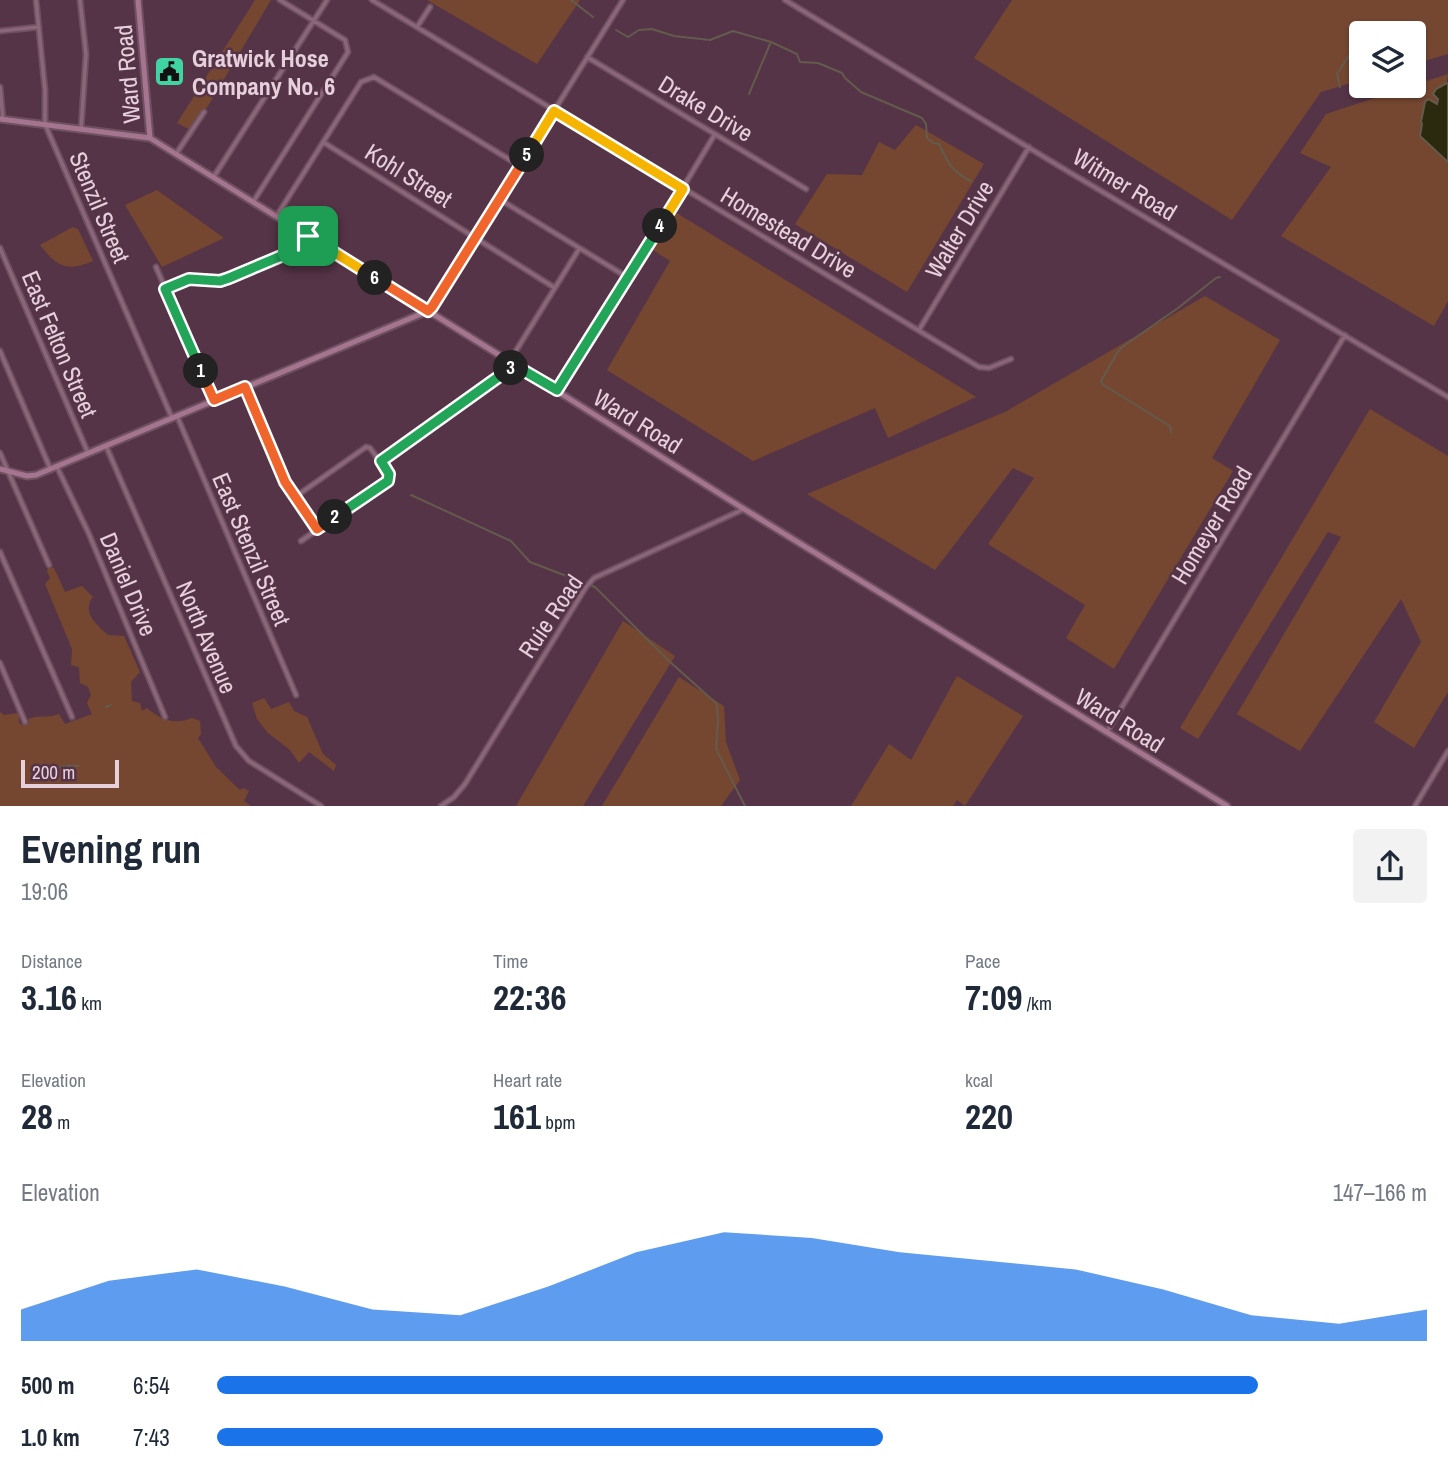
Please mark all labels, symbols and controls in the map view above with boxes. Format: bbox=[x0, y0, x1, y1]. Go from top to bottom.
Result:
map controls bbox=[1349, 21, 1426, 98]
button: layers bbox=[1349, 21, 1426, 98]
street label: Ward Road bbox=[107, 23, 147, 125]
place label: Gratwick Hose Company No. 6 bbox=[192, 42, 335, 102]
public building icon: Gratwick Hose Company No. 6 bbox=[152, 55, 186, 89]
street label: Drake Drive bbox=[653, 67, 759, 149]
street label: Kohl Street bbox=[359, 136, 459, 215]
pin: 5 bbox=[510, 138, 544, 172]
street label: Witmer Road bbox=[1067, 140, 1183, 228]
text: 5 bbox=[522, 141, 531, 167]
street label: Stenzil Street bbox=[62, 146, 138, 268]
street label: Walter Drive bbox=[917, 174, 1001, 284]
street label: Homestead Drive bbox=[715, 179, 863, 285]
pin bbox=[278, 206, 338, 266]
pin: 4 bbox=[642, 208, 678, 244]
text: 4 bbox=[655, 212, 664, 238]
icon: arrive bbox=[289, 217, 327, 255]
pin: 6 bbox=[358, 260, 392, 296]
text: 6 bbox=[370, 264, 379, 290]
street label: East Felton Street bbox=[15, 266, 106, 423]
pin: 3 bbox=[494, 350, 528, 386]
pin: 1 bbox=[184, 354, 218, 388]
text: 3 bbox=[506, 354, 515, 380]
text: 1 bbox=[196, 357, 205, 383]
street label: Ward Road bbox=[588, 381, 688, 461]
street label: Homeyer Road bbox=[1163, 460, 1259, 590]
street label: East Stenzil Street bbox=[205, 468, 299, 631]
pin: 2 bbox=[318, 500, 352, 534]
text: 2 bbox=[330, 503, 339, 529]
street label: Daniel Drive bbox=[93, 527, 165, 641]
street label: Ruie Road bbox=[510, 568, 590, 664]
street label: North Avenue bbox=[169, 576, 245, 698]
street label: Ward Road bbox=[1070, 680, 1170, 760]
scale bar bbox=[21, 757, 119, 789]
text: 200 m bbox=[32, 759, 75, 785]
text: Evening run bbox=[21, 824, 201, 875]
button: share bbox=[1353, 829, 1427, 903]
text: 19:06 bbox=[21, 876, 68, 907]
text: Distance bbox=[21, 948, 82, 974]
text: Time bbox=[493, 948, 528, 974]
text: Pace bbox=[965, 948, 1001, 974]
text: 3.16 bbox=[21, 974, 77, 1021]
text: 22:36 bbox=[493, 974, 566, 1021]
text: 7:09 bbox=[965, 974, 1022, 1021]
text: km bbox=[77, 990, 102, 1016]
text: /km bbox=[1022, 990, 1052, 1016]
text: Elevation bbox=[21, 1067, 86, 1093]
text: Heart rate bbox=[493, 1067, 562, 1093]
text: kcal bbox=[965, 1067, 993, 1093]
text: 28 bbox=[21, 1093, 53, 1140]
text: 161 bbox=[493, 1093, 541, 1140]
text: 220 bbox=[965, 1093, 1013, 1140]
text: m bbox=[53, 1109, 70, 1135]
text: bpm bbox=[541, 1109, 576, 1135]
text: Elevation bbox=[21, 1177, 100, 1208]
text: 147–166 m bbox=[1333, 1177, 1427, 1208]
text: 500 m bbox=[21, 1370, 74, 1401]
text: 6:54 bbox=[133, 1370, 170, 1401]
text: 1.0 km bbox=[21, 1422, 80, 1453]
text: 7:43 bbox=[133, 1422, 170, 1453]

